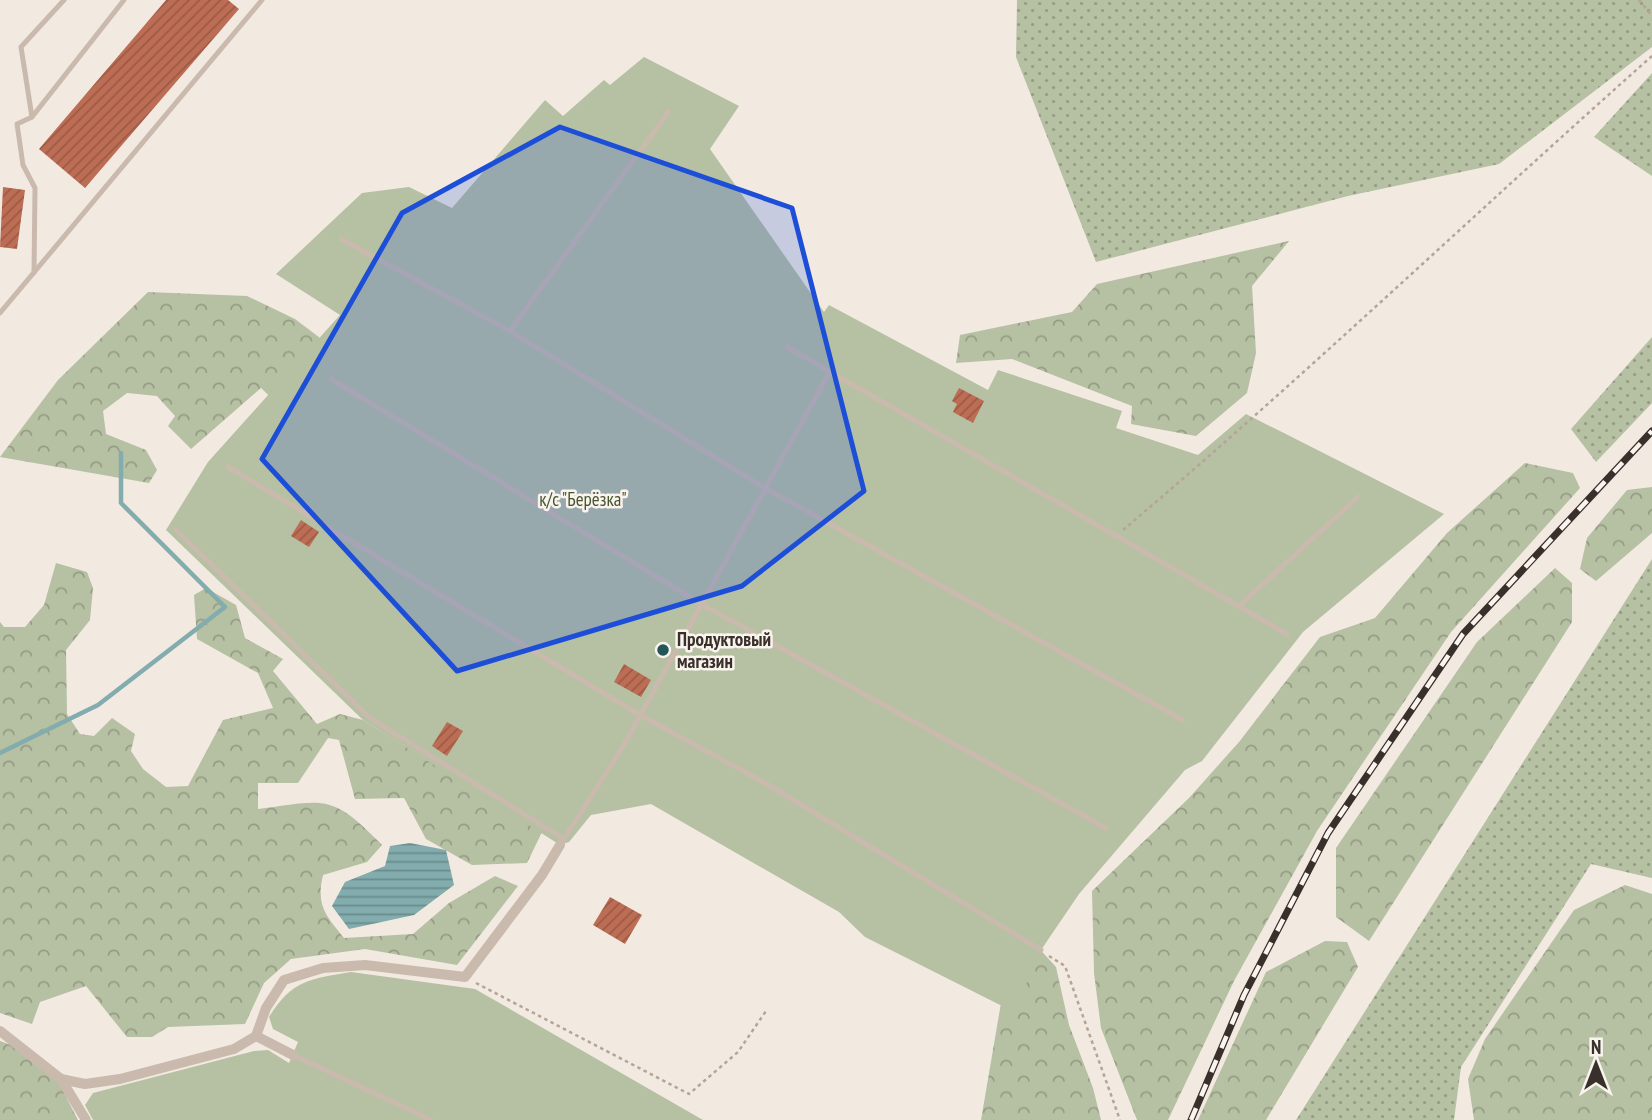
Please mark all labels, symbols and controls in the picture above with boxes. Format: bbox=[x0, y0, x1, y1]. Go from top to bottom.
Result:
park label: к/с "Берёзка" bbox=[539, 487, 627, 511]
place label: Продуктовый магазин bbox=[677, 627, 771, 673]
marker: Продуктовый магазин bbox=[655, 642, 671, 658]
north arrow bbox=[1561, 1029, 1631, 1099]
text: N bbox=[1591, 1035, 1601, 1059]

